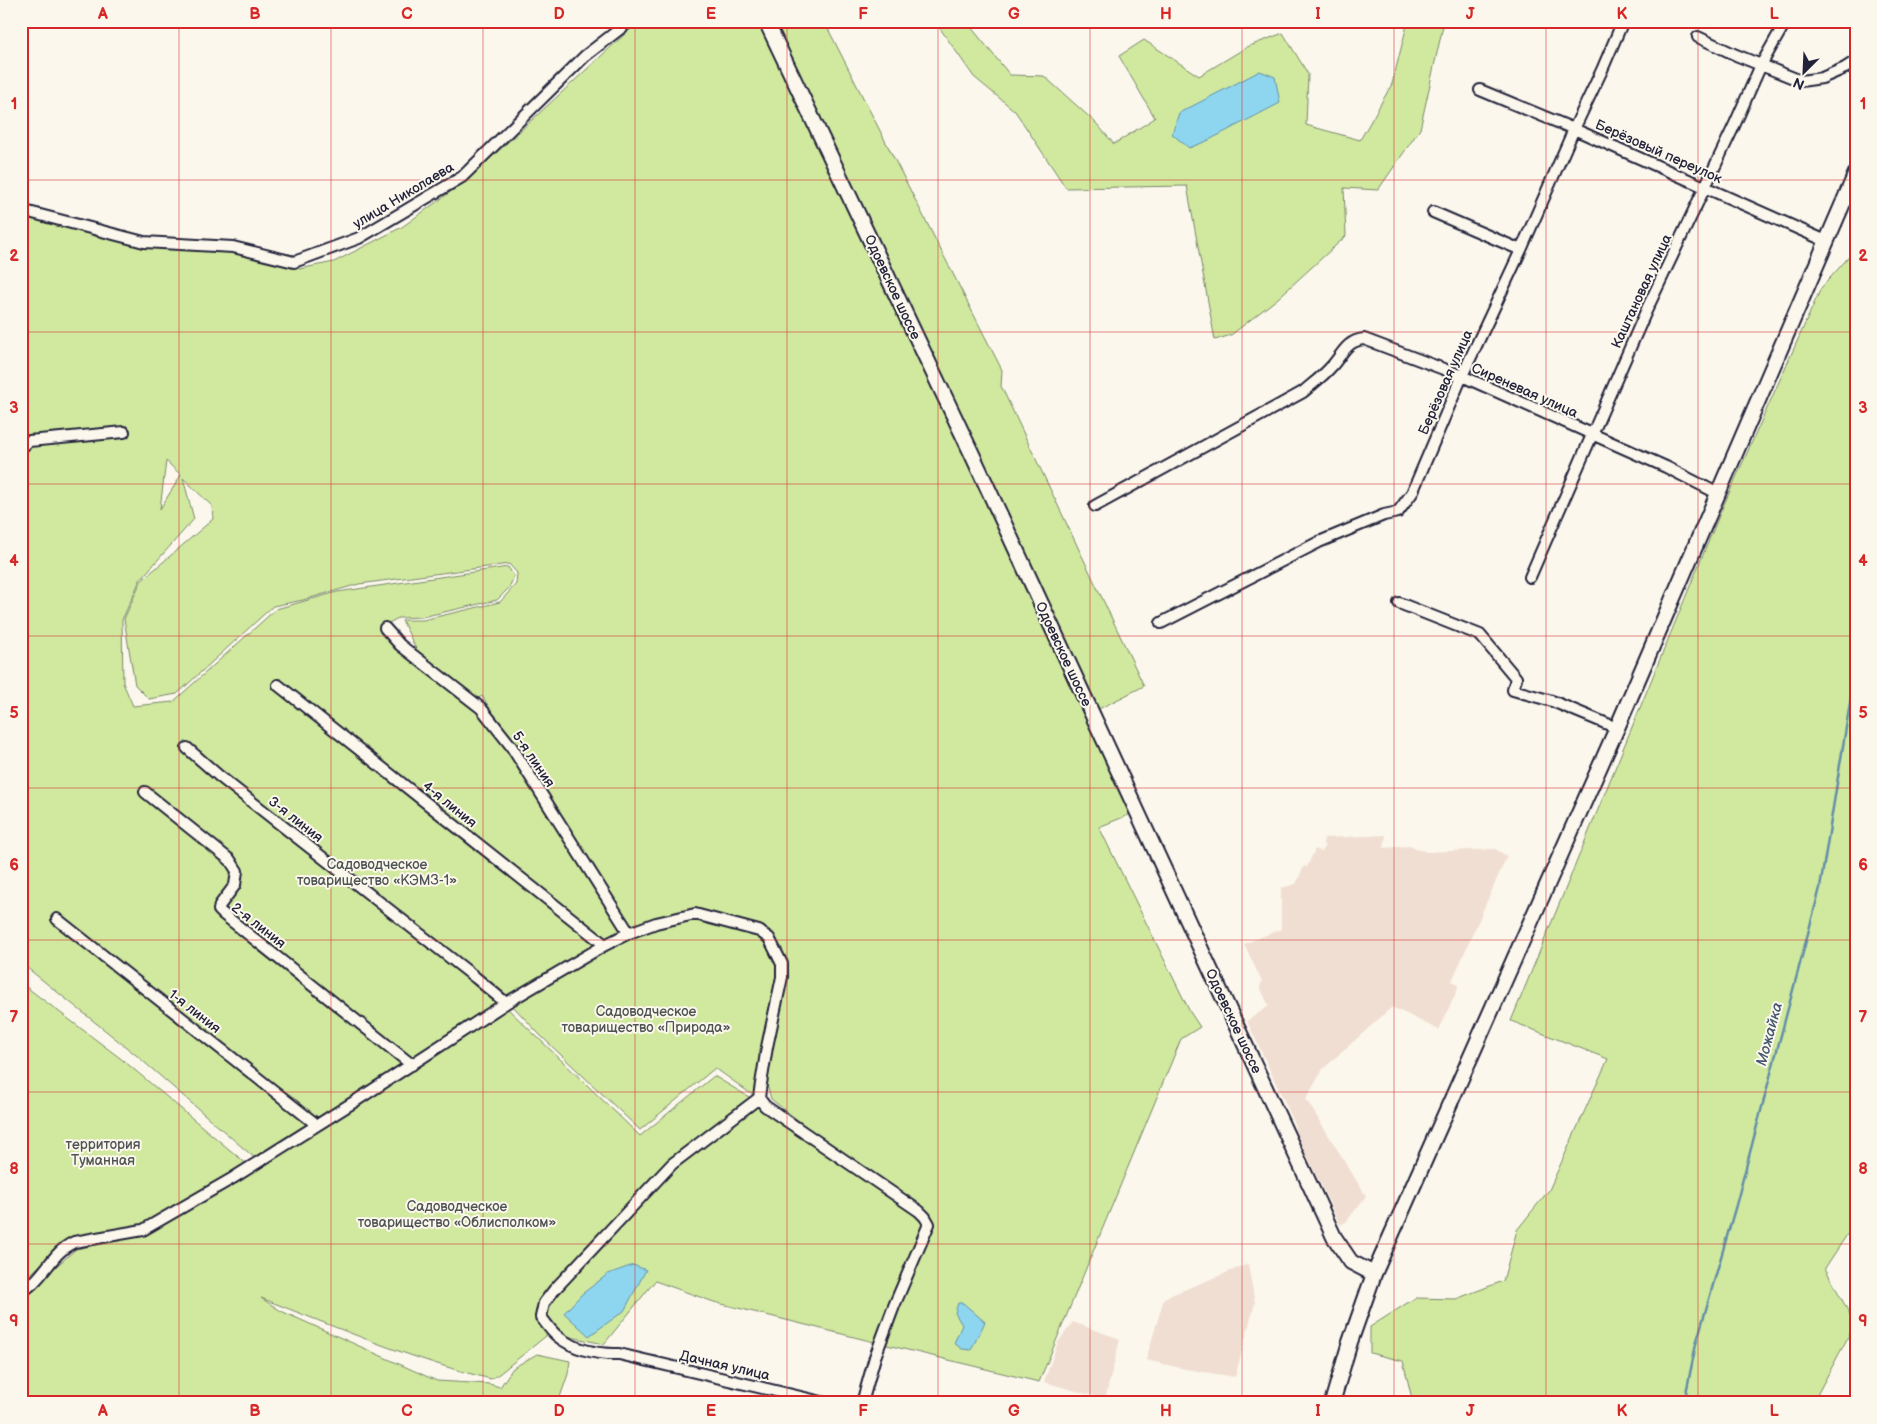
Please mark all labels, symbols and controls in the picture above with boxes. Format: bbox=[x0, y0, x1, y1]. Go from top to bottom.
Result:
text: A bbox=[97, 5, 108, 24]
text: B bbox=[249, 5, 261, 24]
text: C bbox=[401, 5, 413, 24]
text: D bbox=[553, 5, 565, 24]
text: E bbox=[706, 5, 716, 24]
text: F bbox=[858, 5, 868, 24]
text: G bbox=[1008, 5, 1020, 24]
text: H bbox=[1160, 5, 1172, 24]
text: I bbox=[1315, 5, 1321, 24]
text: J bbox=[1466, 5, 1475, 24]
text: K bbox=[1617, 5, 1628, 24]
text: L bbox=[1769, 5, 1779, 24]
north arrow bbox=[1780, 48, 1830, 98]
text: N bbox=[1791, 74, 1807, 93]
text: 1 bbox=[11, 95, 17, 114]
text: 1 bbox=[1860, 95, 1866, 114]
street label: Берёзовый переулок bbox=[1593, 116, 1725, 187]
street label: улица Николаева bbox=[350, 158, 457, 232]
street label: Каштановая улица bbox=[1608, 231, 1676, 351]
street label: Одоевское шоссе bbox=[861, 232, 924, 342]
text: 2 bbox=[9, 247, 19, 266]
text: 2 bbox=[1858, 247, 1868, 266]
street label: Берёзовая улица bbox=[1415, 326, 1477, 437]
street label: Сиреневая улица bbox=[1469, 359, 1581, 422]
text: 3 bbox=[9, 399, 19, 418]
text: 3 bbox=[1858, 399, 1868, 418]
text: 4 bbox=[9, 552, 19, 571]
text: 4 bbox=[1858, 552, 1868, 571]
street label: Одоевское шоссе bbox=[1032, 599, 1095, 709]
text: 5 bbox=[9, 704, 19, 723]
text: 5 bbox=[1858, 704, 1868, 723]
street label: 5-я линия bbox=[509, 728, 559, 791]
street label: 4-я линия bbox=[419, 777, 480, 831]
street label: 3-я линия bbox=[265, 793, 327, 846]
text: 6 bbox=[9, 856, 19, 875]
park label: Садоводческое товарищество «КЭМЗ-1» bbox=[297, 856, 457, 889]
text: 6 bbox=[1858, 856, 1868, 875]
street label: 2-я линия bbox=[228, 899, 289, 952]
street label: Одоевское шоссе bbox=[1202, 966, 1265, 1076]
street label: 1-я линия bbox=[165, 986, 224, 1037]
water label: Можайка bbox=[1752, 1000, 1787, 1068]
park label: Садоводческое товарищество «Природа» bbox=[562, 1003, 731, 1036]
text: 7 bbox=[10, 1008, 19, 1027]
text: 7 bbox=[1859, 1008, 1868, 1027]
park label: территория Туманная bbox=[66, 1136, 141, 1169]
text: 8 bbox=[9, 1160, 19, 1179]
text: 8 bbox=[1858, 1160, 1868, 1179]
park label: Садоводческое товарищество «Облисполком» bbox=[358, 1198, 556, 1231]
text: 9 bbox=[9, 1312, 19, 1331]
text: 9 bbox=[1858, 1312, 1868, 1331]
street label: Дачная улица bbox=[678, 1347, 772, 1384]
text: A bbox=[97, 1402, 108, 1421]
text: B bbox=[249, 1402, 261, 1421]
text: C bbox=[401, 1402, 413, 1421]
text: D bbox=[553, 1402, 565, 1421]
text: E bbox=[706, 1402, 716, 1421]
text: F bbox=[858, 1402, 868, 1421]
text: G bbox=[1008, 1402, 1020, 1421]
text: H bbox=[1160, 1402, 1172, 1421]
text: I bbox=[1315, 1402, 1321, 1421]
text: J bbox=[1466, 1402, 1475, 1421]
text: K bbox=[1617, 1402, 1628, 1421]
text: L bbox=[1769, 1402, 1779, 1421]

